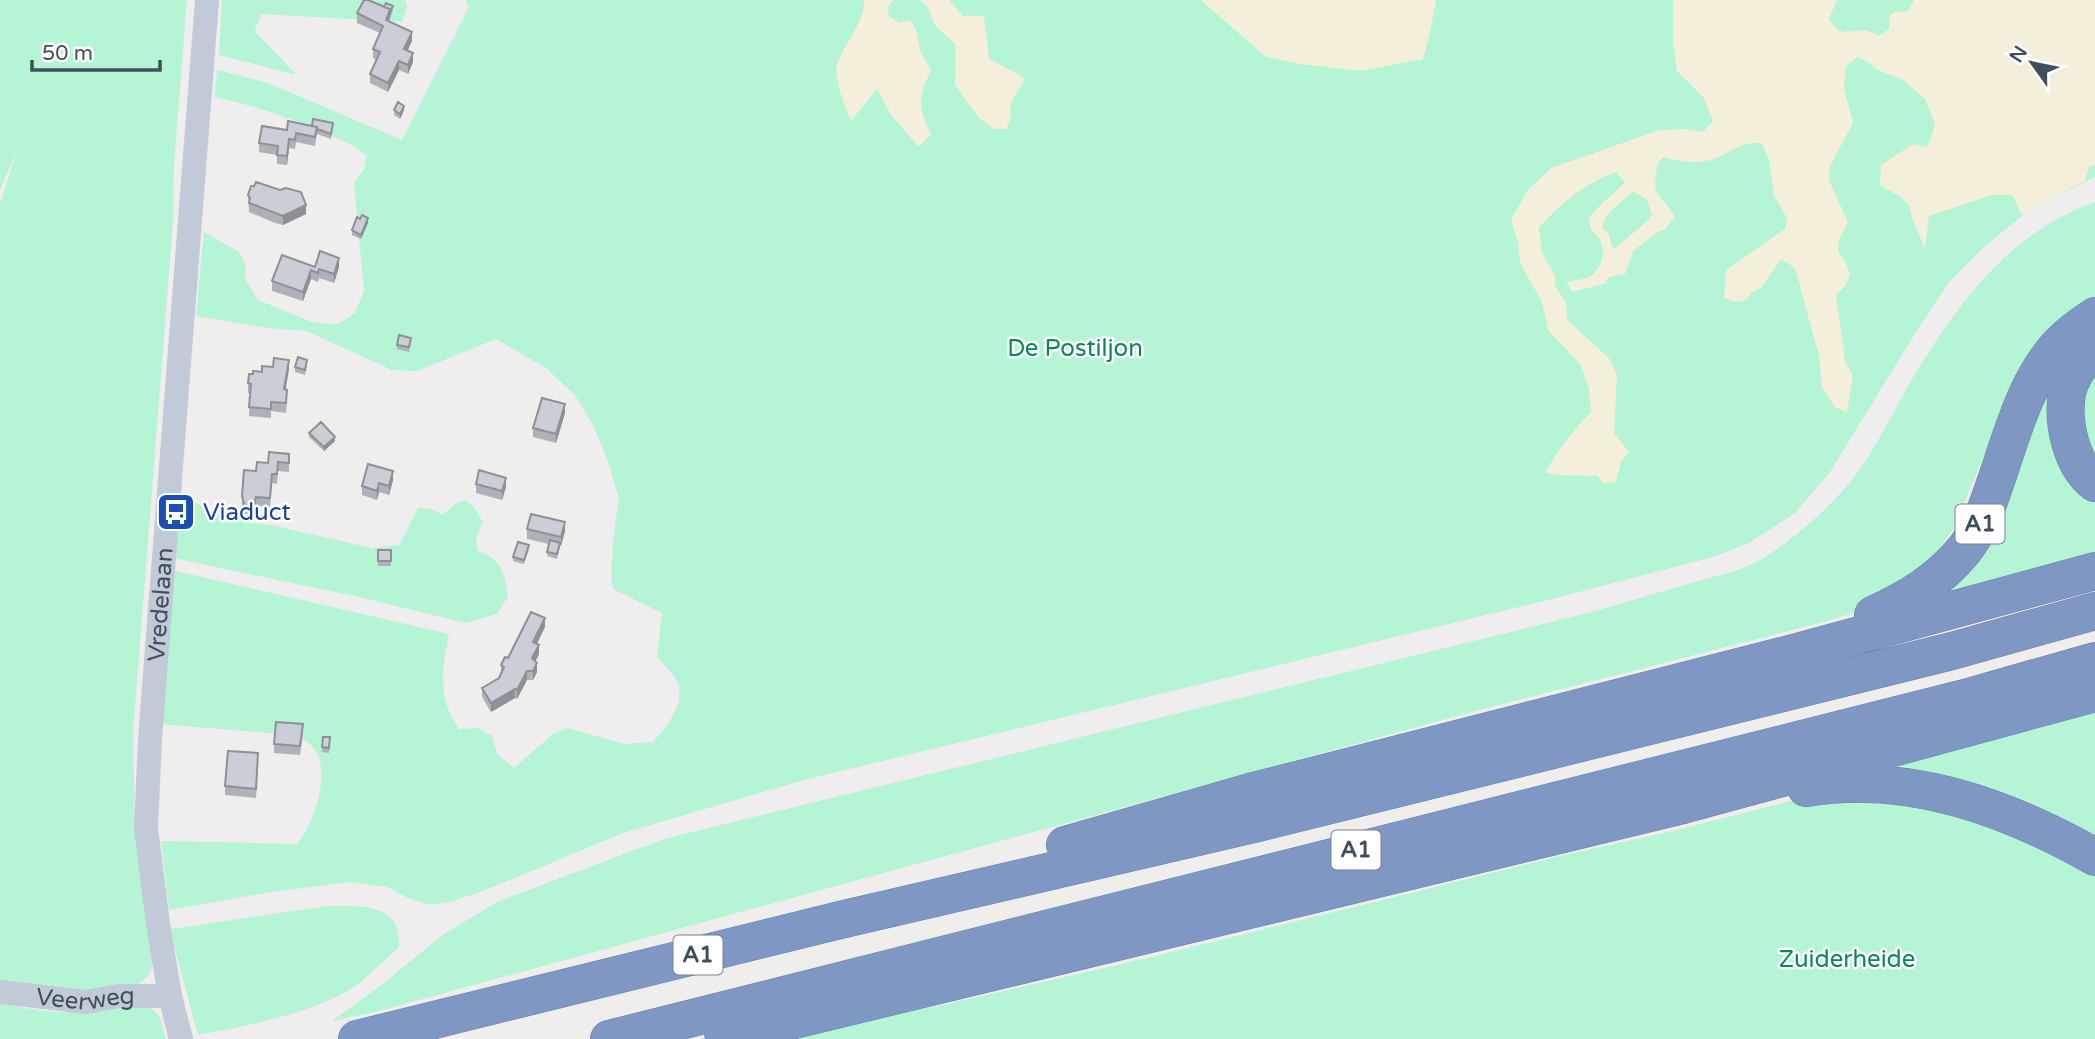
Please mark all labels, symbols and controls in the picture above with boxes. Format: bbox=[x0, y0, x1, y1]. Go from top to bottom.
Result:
scale bar bbox=[32, 28, 159, 72]
north arrow bbox=[1997, 28, 2067, 98]
text: 50 m bbox=[42, 41, 93, 66]
text: N bbox=[2005, 42, 2032, 67]
park label: De Postiljon bbox=[1007, 334, 1143, 363]
bus stop icon: Viaduct bbox=[155, 491, 197, 533]
place label: Viaduct bbox=[203, 498, 291, 527]
road number: A1 bbox=[1955, 504, 2004, 544]
street label: Vredelaan bbox=[142, 546, 179, 663]
road number: A1 bbox=[1332, 830, 1380, 870]
road number: A1 bbox=[674, 936, 722, 974]
park label: Zuiderheide bbox=[1779, 945, 1915, 974]
street label: Veerweg bbox=[34, 982, 135, 1017]

